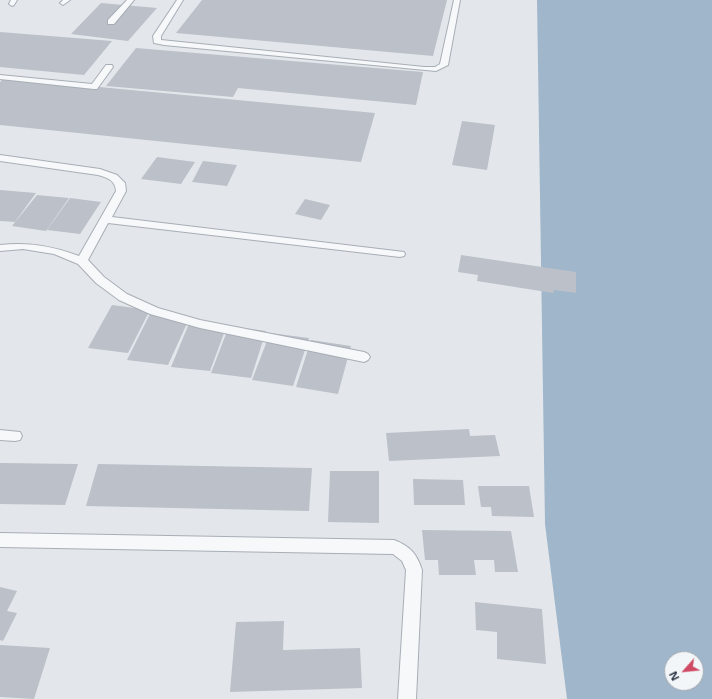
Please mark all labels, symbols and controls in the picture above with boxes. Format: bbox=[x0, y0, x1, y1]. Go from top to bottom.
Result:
north arrow bbox=[664, 651, 704, 691]
text: N bbox=[665, 669, 682, 684]

